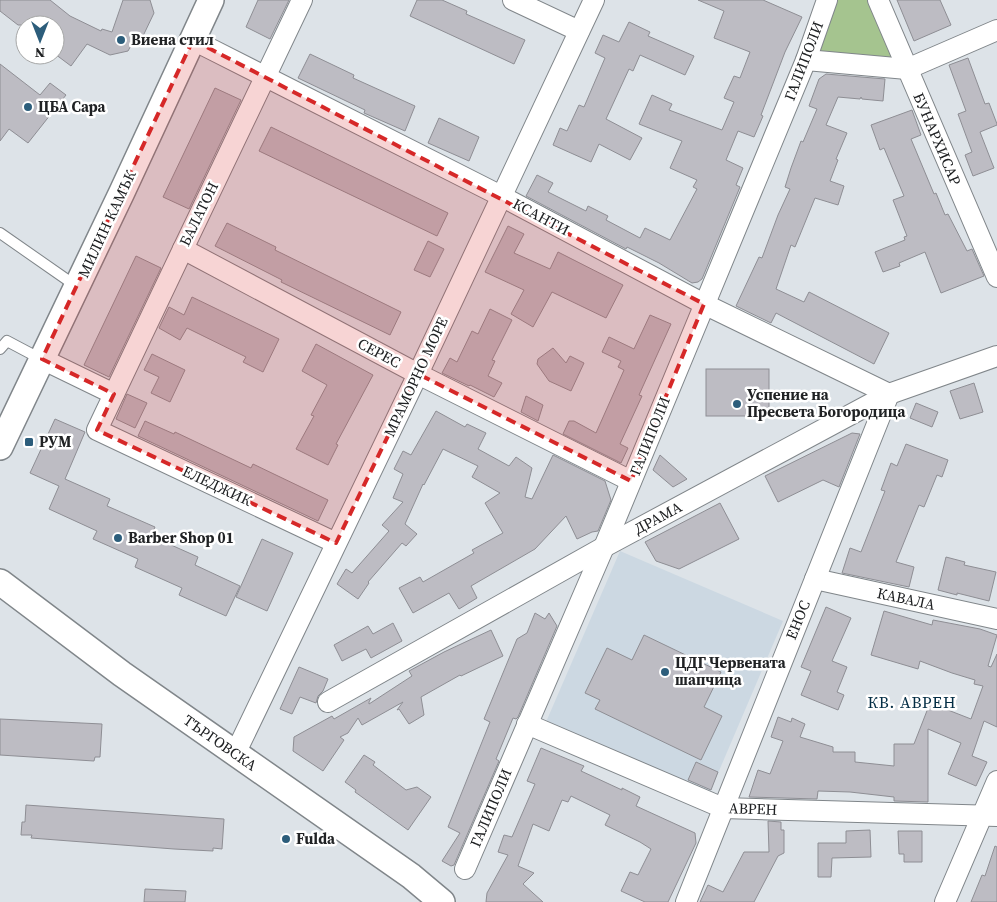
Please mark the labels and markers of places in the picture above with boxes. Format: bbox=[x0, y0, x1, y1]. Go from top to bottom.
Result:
place label: Виена стил bbox=[131, 29, 214, 50]
marker: Виена стил bbox=[115, 34, 127, 46]
place label: ЦБА Сара bbox=[38, 96, 107, 117]
marker: ЦБА Сара bbox=[22, 101, 34, 113]
place label: Успение на Пресвета Богородица bbox=[747, 384, 907, 422]
marker: Успение на Пресвета Богородица bbox=[731, 398, 743, 410]
place label: РУМ bbox=[39, 431, 71, 452]
marker: РУМ bbox=[23, 436, 35, 448]
place label: Barber Shop 01 bbox=[128, 527, 234, 548]
marker: Barber Shop 01 bbox=[112, 532, 124, 544]
place label: ЦДГ Червената шапчица bbox=[675, 652, 787, 690]
marker: ЦДГ Червената шапчица bbox=[659, 666, 671, 678]
place label: Fulda bbox=[296, 828, 336, 849]
marker: Fulda bbox=[280, 833, 292, 845]

